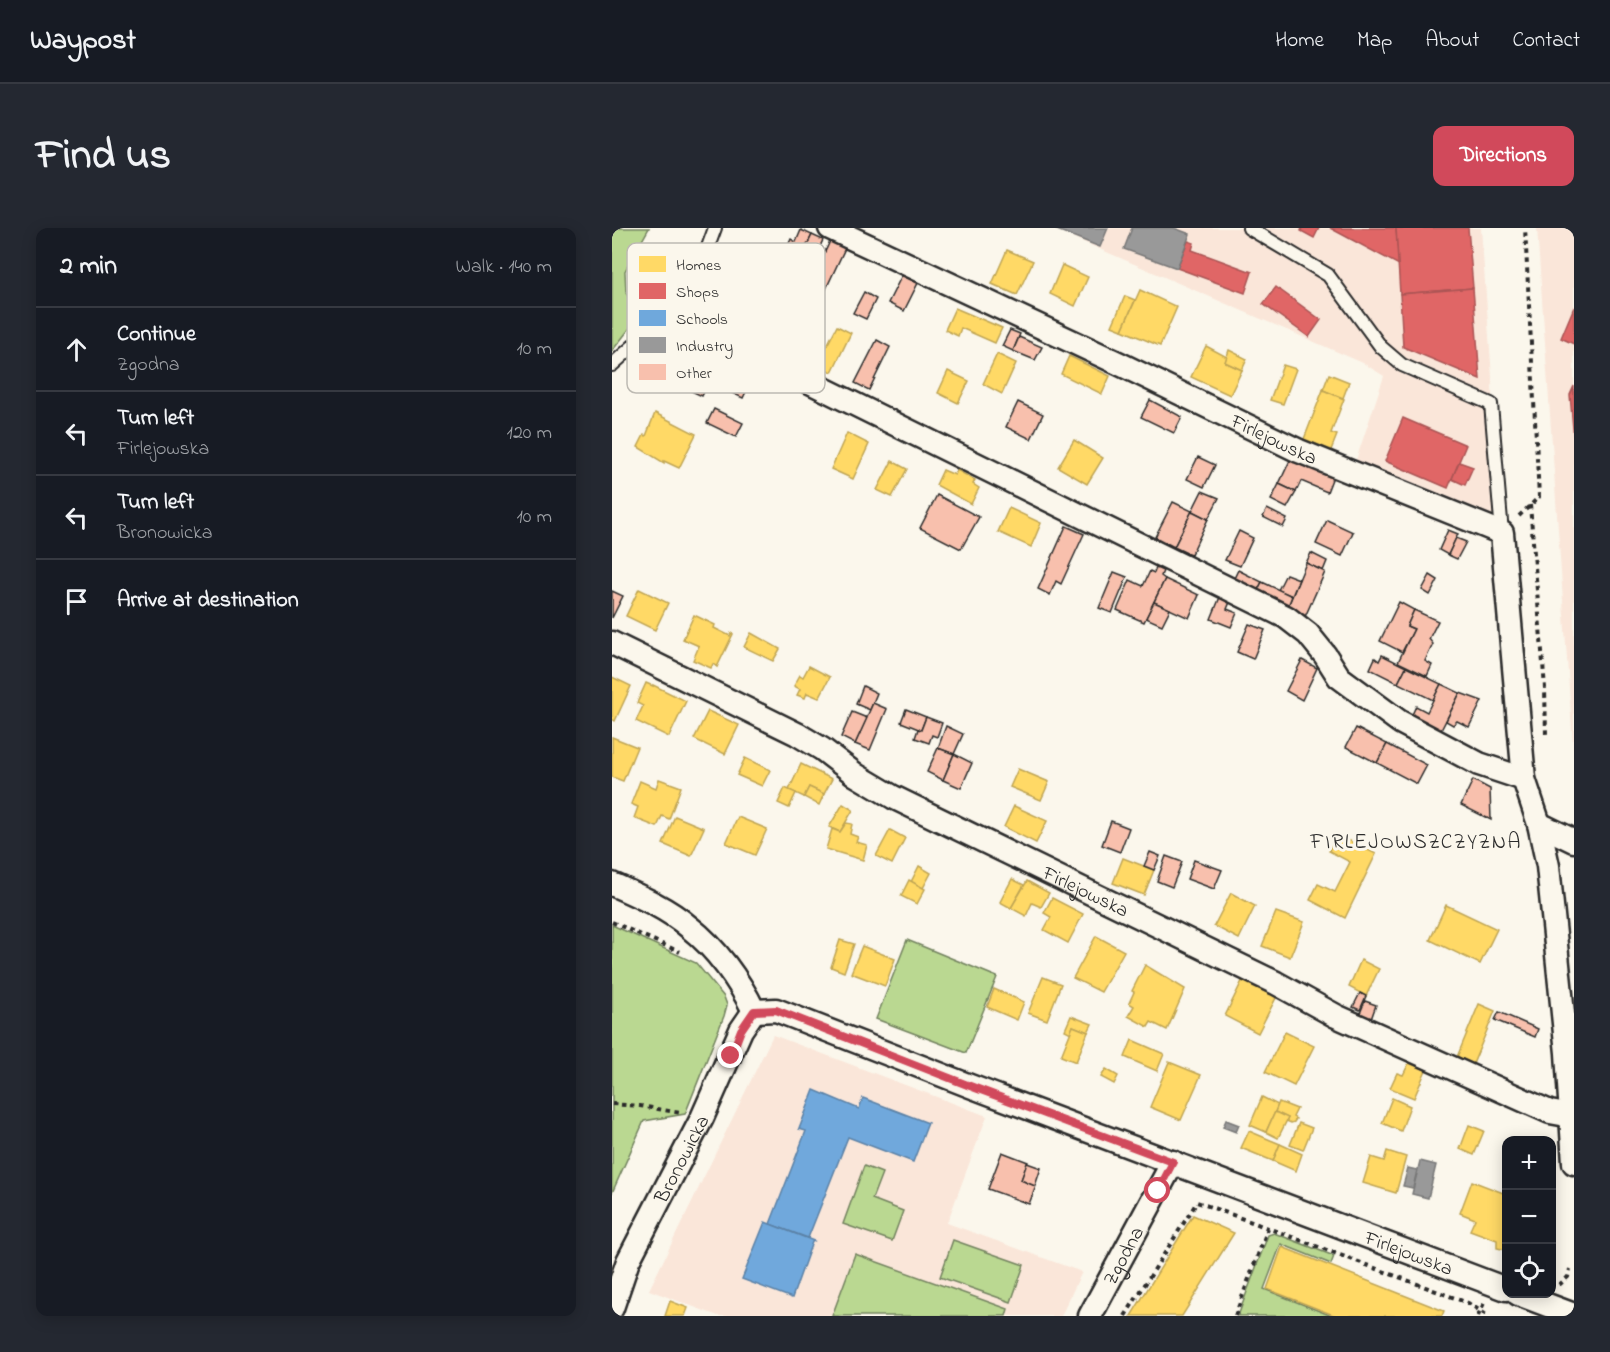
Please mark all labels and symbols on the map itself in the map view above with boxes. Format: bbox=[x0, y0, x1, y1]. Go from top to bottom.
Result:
legend bbox=[627, 243, 825, 393]
text: Homes bbox=[676, 254, 721, 278]
text: Shops bbox=[676, 281, 719, 305]
text: Schools bbox=[676, 308, 728, 332]
text: Industry bbox=[676, 335, 733, 359]
text: Other bbox=[676, 362, 712, 386]
street label: Firlejowska bbox=[1225, 408, 1321, 474]
district label: FIRLEJOWSZCZYZNA bbox=[1309, 828, 1522, 858]
street label: Firlejowska bbox=[1036, 859, 1133, 926]
route end bbox=[717, 1042, 743, 1068]
street label: Bronowicka bbox=[648, 1111, 718, 1210]
route start bbox=[1144, 1177, 1170, 1203]
street label: Zgodna bbox=[1097, 1222, 1153, 1291]
street label: Firlejowska bbox=[1359, 1224, 1457, 1285]

